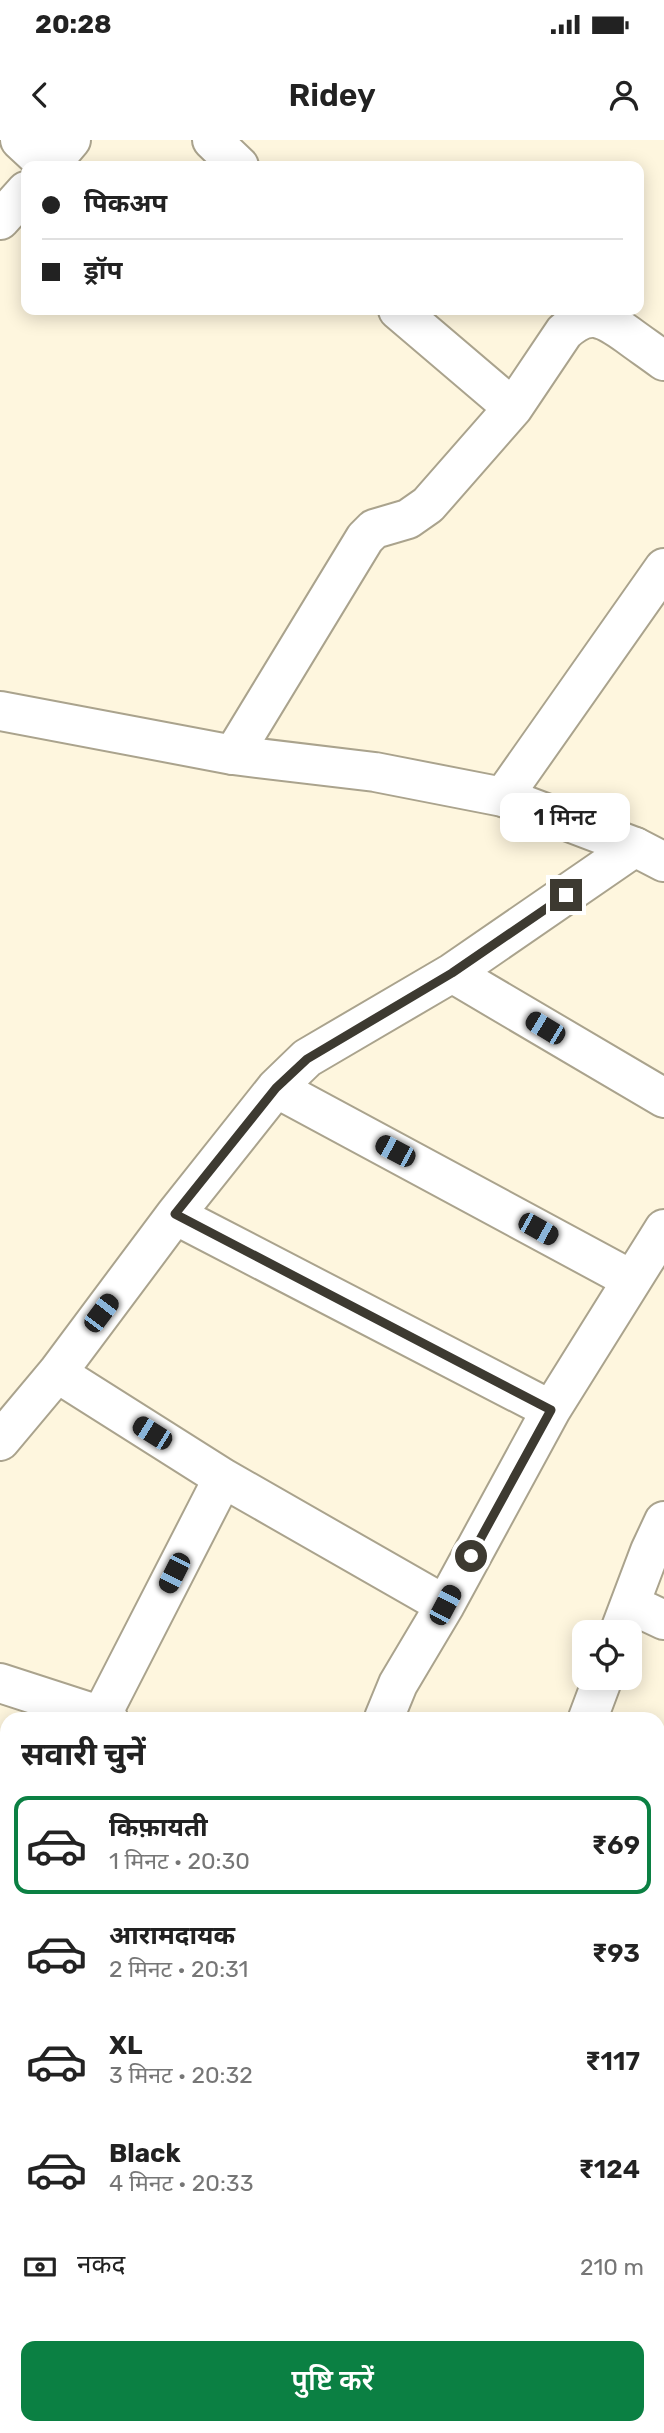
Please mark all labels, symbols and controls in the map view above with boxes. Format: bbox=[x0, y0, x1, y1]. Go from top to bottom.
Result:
text: 20:28 bbox=[35, 9, 112, 40]
icon: back bbox=[21, 76, 59, 114]
text: Ridey bbox=[288, 76, 376, 114]
icon: person bbox=[605, 76, 643, 114]
text: पिकअप bbox=[84, 188, 167, 219]
text: ड्रॉप bbox=[84, 255, 122, 286]
callout: 1 मिनट bbox=[501, 794, 631, 842]
text: 1 मिनट bbox=[534, 803, 596, 831]
route end bbox=[550, 879, 582, 911]
car bbox=[522, 1008, 569, 1048]
car bbox=[372, 1132, 419, 1170]
car bbox=[515, 1210, 562, 1248]
car bbox=[80, 1290, 123, 1336]
car bbox=[129, 1413, 176, 1453]
route start bbox=[455, 1540, 487, 1572]
car bbox=[156, 1550, 193, 1596]
car bbox=[426, 1582, 465, 1628]
map controls bbox=[572, 1620, 642, 1690]
button: locate bbox=[572, 1620, 642, 1690]
text: सवारी चुनें bbox=[21, 1735, 146, 1773]
text: किफ़ायती bbox=[109, 1812, 208, 1843]
icon: car bbox=[25, 1814, 88, 1877]
text: ₹69 bbox=[592, 1830, 640, 1861]
text: 1 मिनट · 20:30 bbox=[109, 1847, 250, 1875]
text: आरामदायक bbox=[109, 1920, 235, 1951]
icon: car bbox=[25, 1922, 88, 1985]
text: ₹93 bbox=[592, 1938, 640, 1969]
text: 2 मिनट · 20:31 bbox=[109, 1955, 248, 1983]
icon: car bbox=[25, 2030, 88, 2093]
text: XL bbox=[109, 2030, 142, 2061]
text: ₹117 bbox=[585, 2046, 640, 2077]
text: 3 मिनट · 20:32 bbox=[109, 2061, 253, 2089]
icon: car bbox=[25, 2138, 88, 2201]
text: Black bbox=[109, 2138, 181, 2169]
text: ₹124 bbox=[578, 2154, 640, 2185]
text: 4 मिनट · 20:33 bbox=[109, 2169, 254, 2197]
icon: cash bbox=[21, 2248, 59, 2286]
text: नकद bbox=[77, 2249, 125, 2280]
text: 210 m bbox=[580, 2253, 644, 2281]
button: पुष्टि करें bbox=[21, 2341, 644, 2421]

